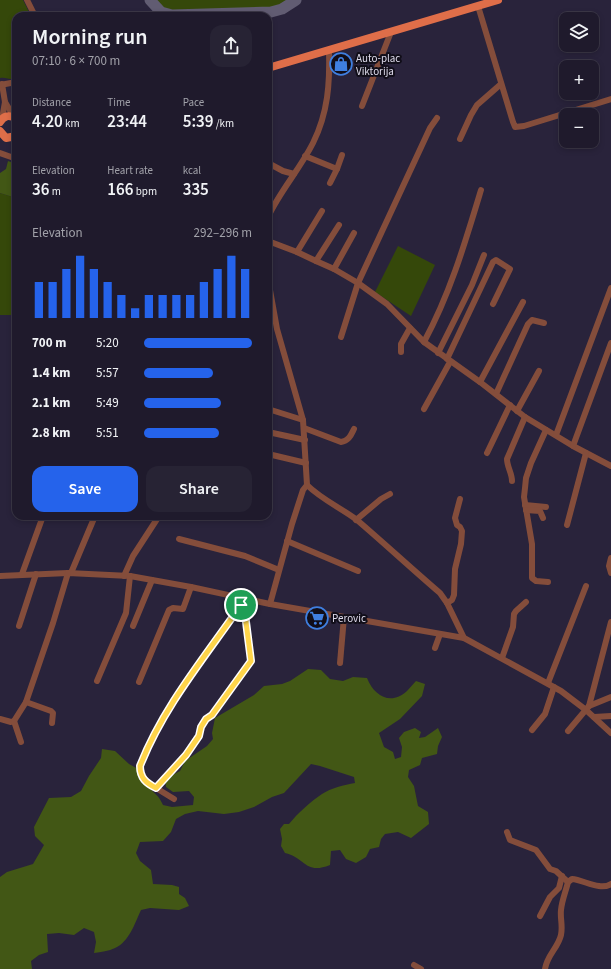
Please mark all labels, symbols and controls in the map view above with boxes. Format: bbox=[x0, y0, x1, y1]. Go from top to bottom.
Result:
map controls bbox=[559, 12, 599, 148]
button: layers bbox=[559, 12, 599, 52]
text: Morning run bbox=[32, 21, 148, 53]
button: share bbox=[210, 25, 252, 67]
shop icon: Auto-plac Viktorija bbox=[328, 51, 354, 77]
place label: Auto-plac Viktorija bbox=[356, 51, 400, 79]
text: 07:10 · 6 × 700 m bbox=[32, 52, 120, 70]
button: + bbox=[559, 60, 599, 100]
text: Distance bbox=[32, 95, 71, 110]
text: Time bbox=[107, 95, 131, 110]
text: Pace bbox=[183, 95, 204, 110]
button: − bbox=[559, 108, 599, 148]
text: 4.20 bbox=[32, 110, 63, 134]
text: 23:44 bbox=[107, 110, 147, 134]
text: 5:39 bbox=[183, 110, 214, 134]
text: km bbox=[63, 116, 80, 131]
text: /km bbox=[214, 116, 234, 131]
text: Elevation bbox=[32, 163, 75, 178]
text: Heart rate bbox=[107, 163, 153, 178]
text: kcal bbox=[183, 163, 201, 178]
text: 36 bbox=[32, 178, 49, 202]
text: 166 bbox=[107, 178, 134, 202]
text: 335 bbox=[183, 178, 209, 202]
text: m bbox=[49, 184, 61, 199]
text: bpm bbox=[134, 184, 157, 199]
text: Elevation bbox=[32, 224, 83, 242]
text: 292–296 m bbox=[194, 224, 252, 242]
text: 700 m bbox=[32, 334, 66, 352]
text: 5:20 bbox=[96, 334, 119, 352]
text: 1.4 km bbox=[32, 364, 71, 382]
text: 5:57 bbox=[96, 364, 119, 382]
text: 2.1 km bbox=[32, 394, 71, 412]
text: 5:49 bbox=[96, 394, 119, 412]
text: 2.8 km bbox=[32, 424, 71, 442]
text: 5:51 bbox=[96, 424, 119, 442]
button: Save bbox=[32, 466, 138, 512]
button: Share bbox=[146, 466, 252, 512]
pin bbox=[224, 588, 258, 622]
icon: arrive bbox=[230, 594, 252, 616]
supermarket icon: Perovic bbox=[304, 605, 330, 631]
place label: Perovic bbox=[332, 611, 366, 626]

